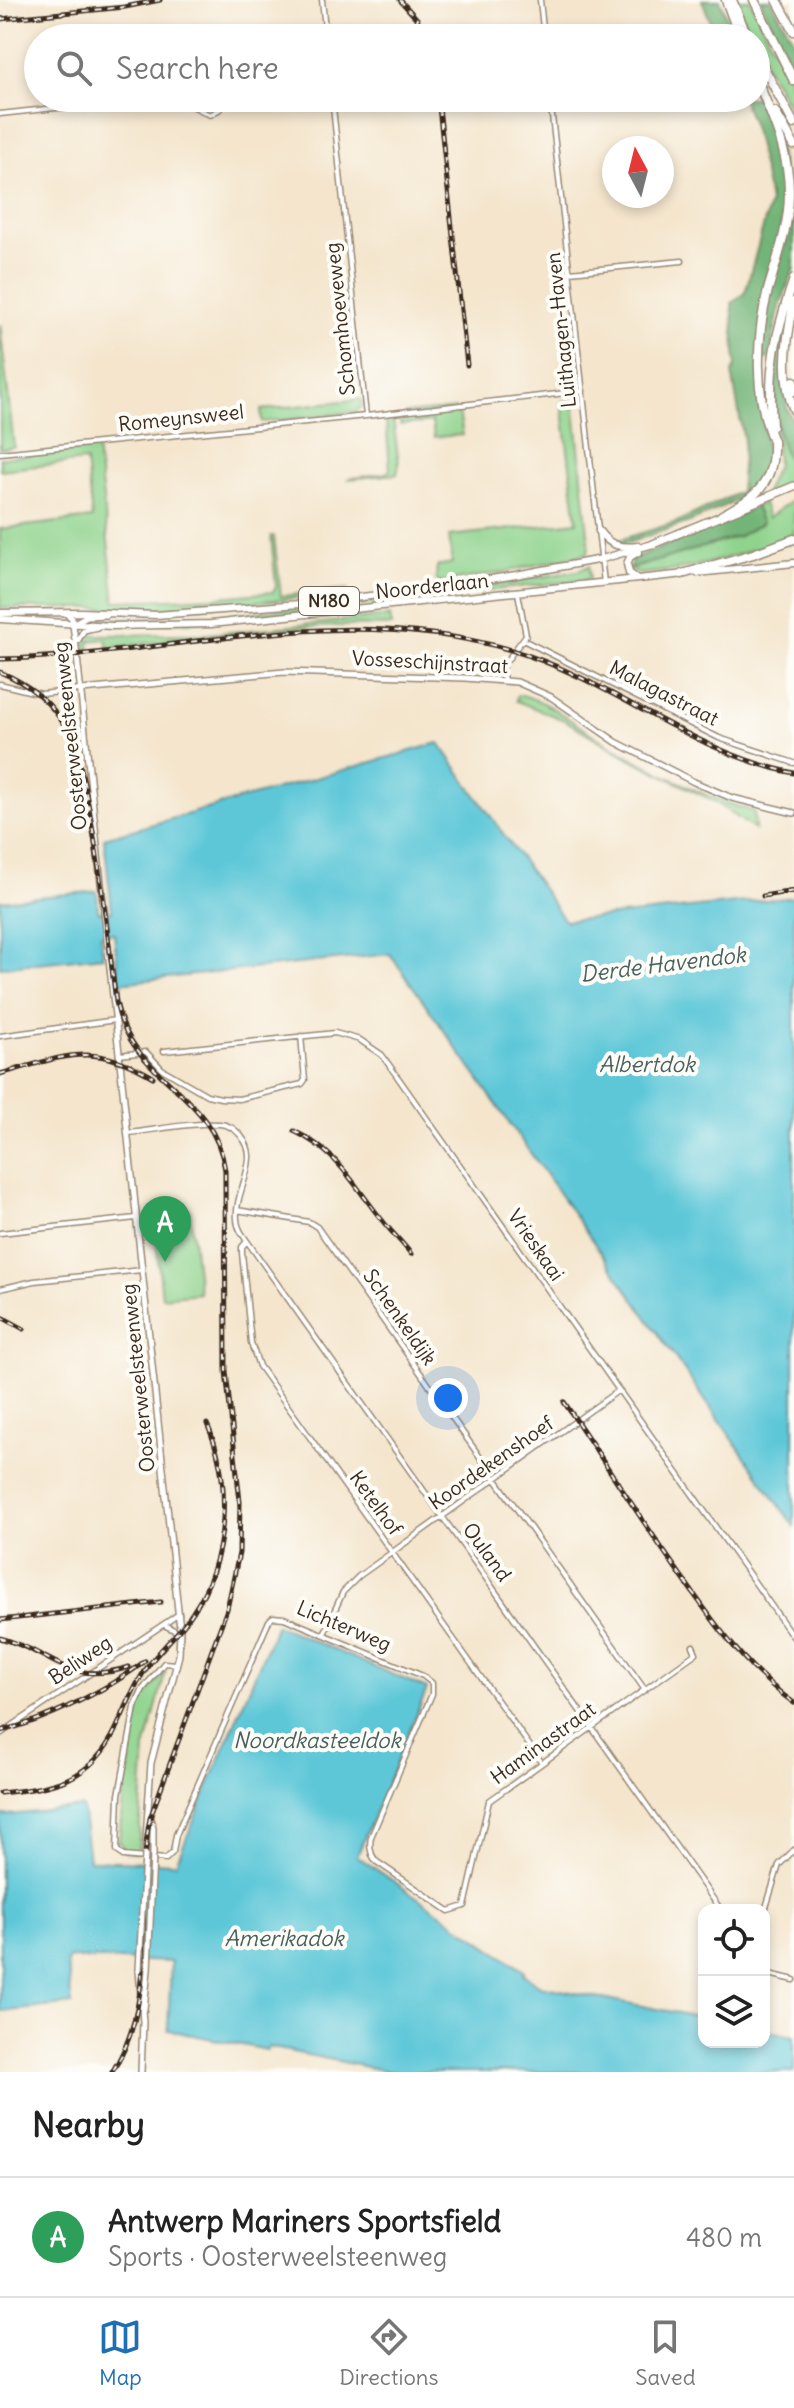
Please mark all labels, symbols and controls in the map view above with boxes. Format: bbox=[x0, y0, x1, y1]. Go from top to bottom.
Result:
search box bbox=[24, 24, 770, 112]
icon: search bbox=[52, 46, 96, 90]
text: Search here bbox=[116, 49, 279, 87]
north arrow bbox=[602, 136, 674, 208]
street label: Schomhoeveweg bbox=[319, 242, 360, 397]
street label: Luithagen-Haven bbox=[540, 251, 581, 409]
street label: Romeynsweel bbox=[117, 398, 245, 437]
street label: Noorderlaan bbox=[374, 567, 490, 604]
road number: N180 bbox=[299, 587, 359, 615]
street label: Oosterweelsteenweg bbox=[47, 641, 92, 832]
street label: Vosseschijnstraat bbox=[351, 645, 509, 678]
street label: Malagastraat bbox=[605, 654, 723, 731]
water label: Derde Havendok bbox=[579, 940, 749, 988]
water label: Albertdok bbox=[599, 1050, 697, 1078]
pin: A bbox=[139, 1196, 191, 1262]
street label: Vrieskaai bbox=[503, 1204, 570, 1285]
street label: Schenkeldijk bbox=[358, 1264, 443, 1370]
street label: Oosterweelsteenweg bbox=[115, 1283, 160, 1474]
your location bbox=[428, 1378, 468, 1418]
street label: Koordekenshoef bbox=[423, 1410, 558, 1515]
street label: Ketelhof bbox=[345, 1466, 408, 1540]
street label: Ouland bbox=[458, 1517, 517, 1586]
street label: Lichterweg bbox=[293, 1594, 395, 1657]
street label: Beliweg bbox=[44, 1630, 116, 1690]
street label: Haminastraat bbox=[485, 1696, 600, 1789]
water label: Noordkasteeldok bbox=[233, 1726, 402, 1754]
map controls bbox=[698, 1904, 770, 2048]
button: locate bbox=[698, 1904, 770, 1976]
water label: Amerikadok bbox=[224, 1924, 345, 1952]
button: layers bbox=[698, 1976, 770, 2048]
text: Nearby bbox=[32, 2103, 145, 2146]
text: Antwerp Mariners Sportsfield bbox=[108, 2202, 501, 2240]
text: A bbox=[50, 2221, 66, 2254]
text: 480 m bbox=[686, 2221, 762, 2254]
text: Sports · Oosterweelsteenweg bbox=[108, 2240, 447, 2273]
tab: Map bbox=[98, 2315, 142, 2391]
tab: Directions bbox=[339, 2315, 439, 2391]
tab: Saved bbox=[635, 2315, 696, 2391]

